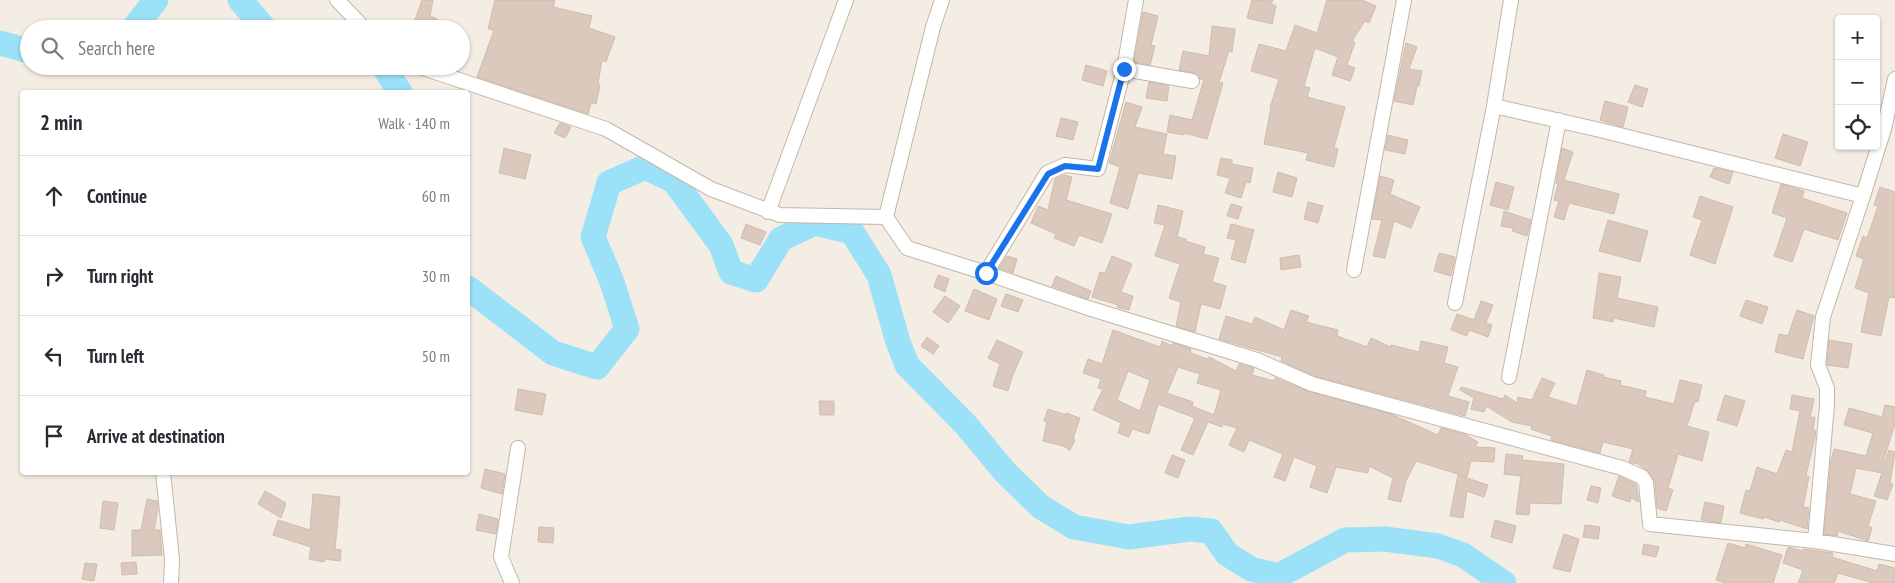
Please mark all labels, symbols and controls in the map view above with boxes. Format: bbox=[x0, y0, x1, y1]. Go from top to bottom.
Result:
map controls bbox=[1835, 15, 1880, 150]
button: + bbox=[1835, 15, 1880, 60]
search box bbox=[20, 20, 470, 75]
icon: search bbox=[38, 34, 66, 62]
text: Search here bbox=[78, 36, 155, 60]
route end bbox=[1113, 58, 1136, 81]
button: − bbox=[1835, 60, 1880, 105]
button: locate bbox=[1835, 105, 1880, 150]
text: 2 min bbox=[40, 109, 82, 136]
text: Walk · 140 m bbox=[378, 113, 450, 133]
icon: ahead bbox=[40, 182, 68, 210]
text: Continue bbox=[87, 184, 147, 208]
text: 60 m bbox=[422, 186, 450, 206]
icon: right bbox=[40, 262, 68, 290]
route start bbox=[975, 262, 998, 285]
text: Turn right bbox=[87, 264, 153, 288]
text: 30 m bbox=[422, 266, 450, 286]
icon: left bbox=[40, 342, 68, 370]
text: Turn left bbox=[87, 344, 144, 368]
text: 50 m bbox=[422, 346, 450, 366]
icon: arrive bbox=[40, 422, 68, 450]
text: Arrive at destination bbox=[87, 424, 225, 448]

